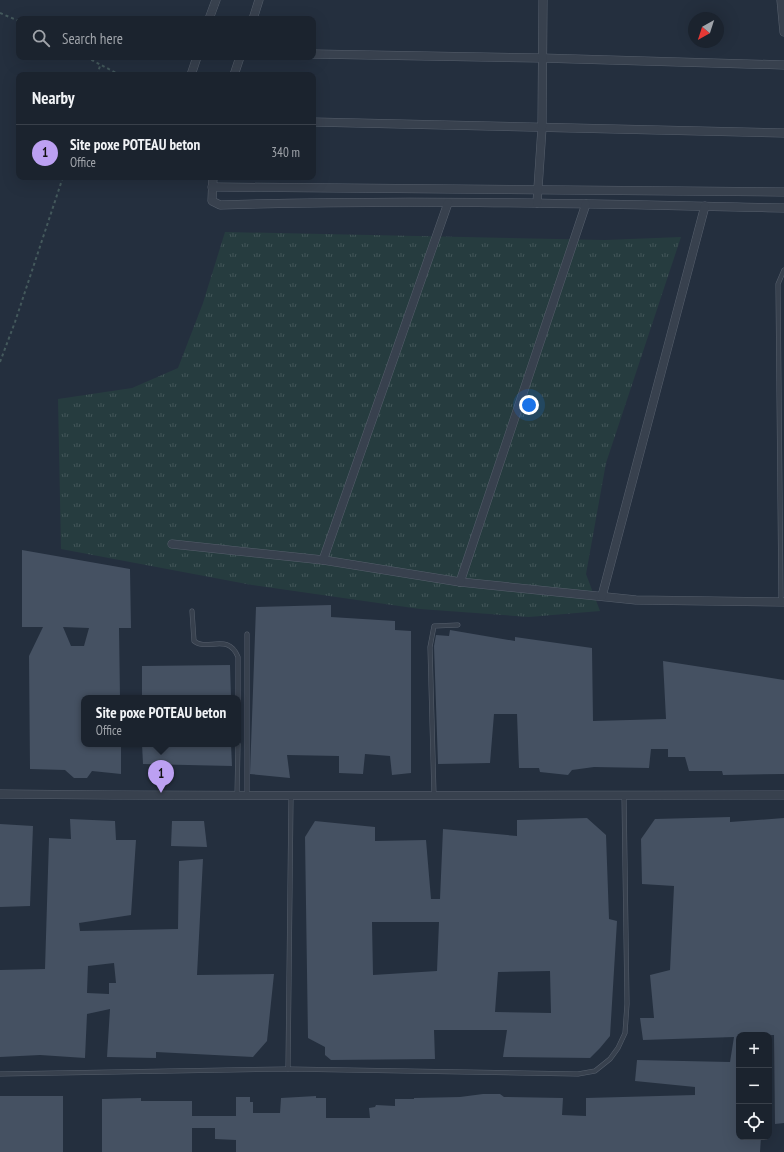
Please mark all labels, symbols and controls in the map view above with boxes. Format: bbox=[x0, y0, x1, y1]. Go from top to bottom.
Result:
north arrow bbox=[688, 12, 724, 48]
search box bbox=[16, 16, 316, 60]
icon: search bbox=[30, 27, 52, 49]
text: Search here bbox=[62, 29, 123, 48]
text: Nearby bbox=[32, 87, 75, 109]
text: Site poxe POTEAU beton bbox=[70, 135, 200, 154]
text: 1 bbox=[42, 144, 48, 161]
text: 340 m bbox=[271, 144, 300, 161]
text: Office bbox=[70, 154, 96, 171]
your location bbox=[519, 395, 539, 415]
popup bbox=[81, 695, 241, 747]
text: Site poxe POTEAU beton bbox=[96, 703, 226, 722]
text: Office bbox=[96, 722, 122, 739]
pin: 1 bbox=[148, 760, 174, 793]
map controls bbox=[736, 1032, 772, 1140]
button: + bbox=[736, 1032, 772, 1068]
button: − bbox=[736, 1068, 772, 1104]
button: locate bbox=[736, 1104, 772, 1140]

